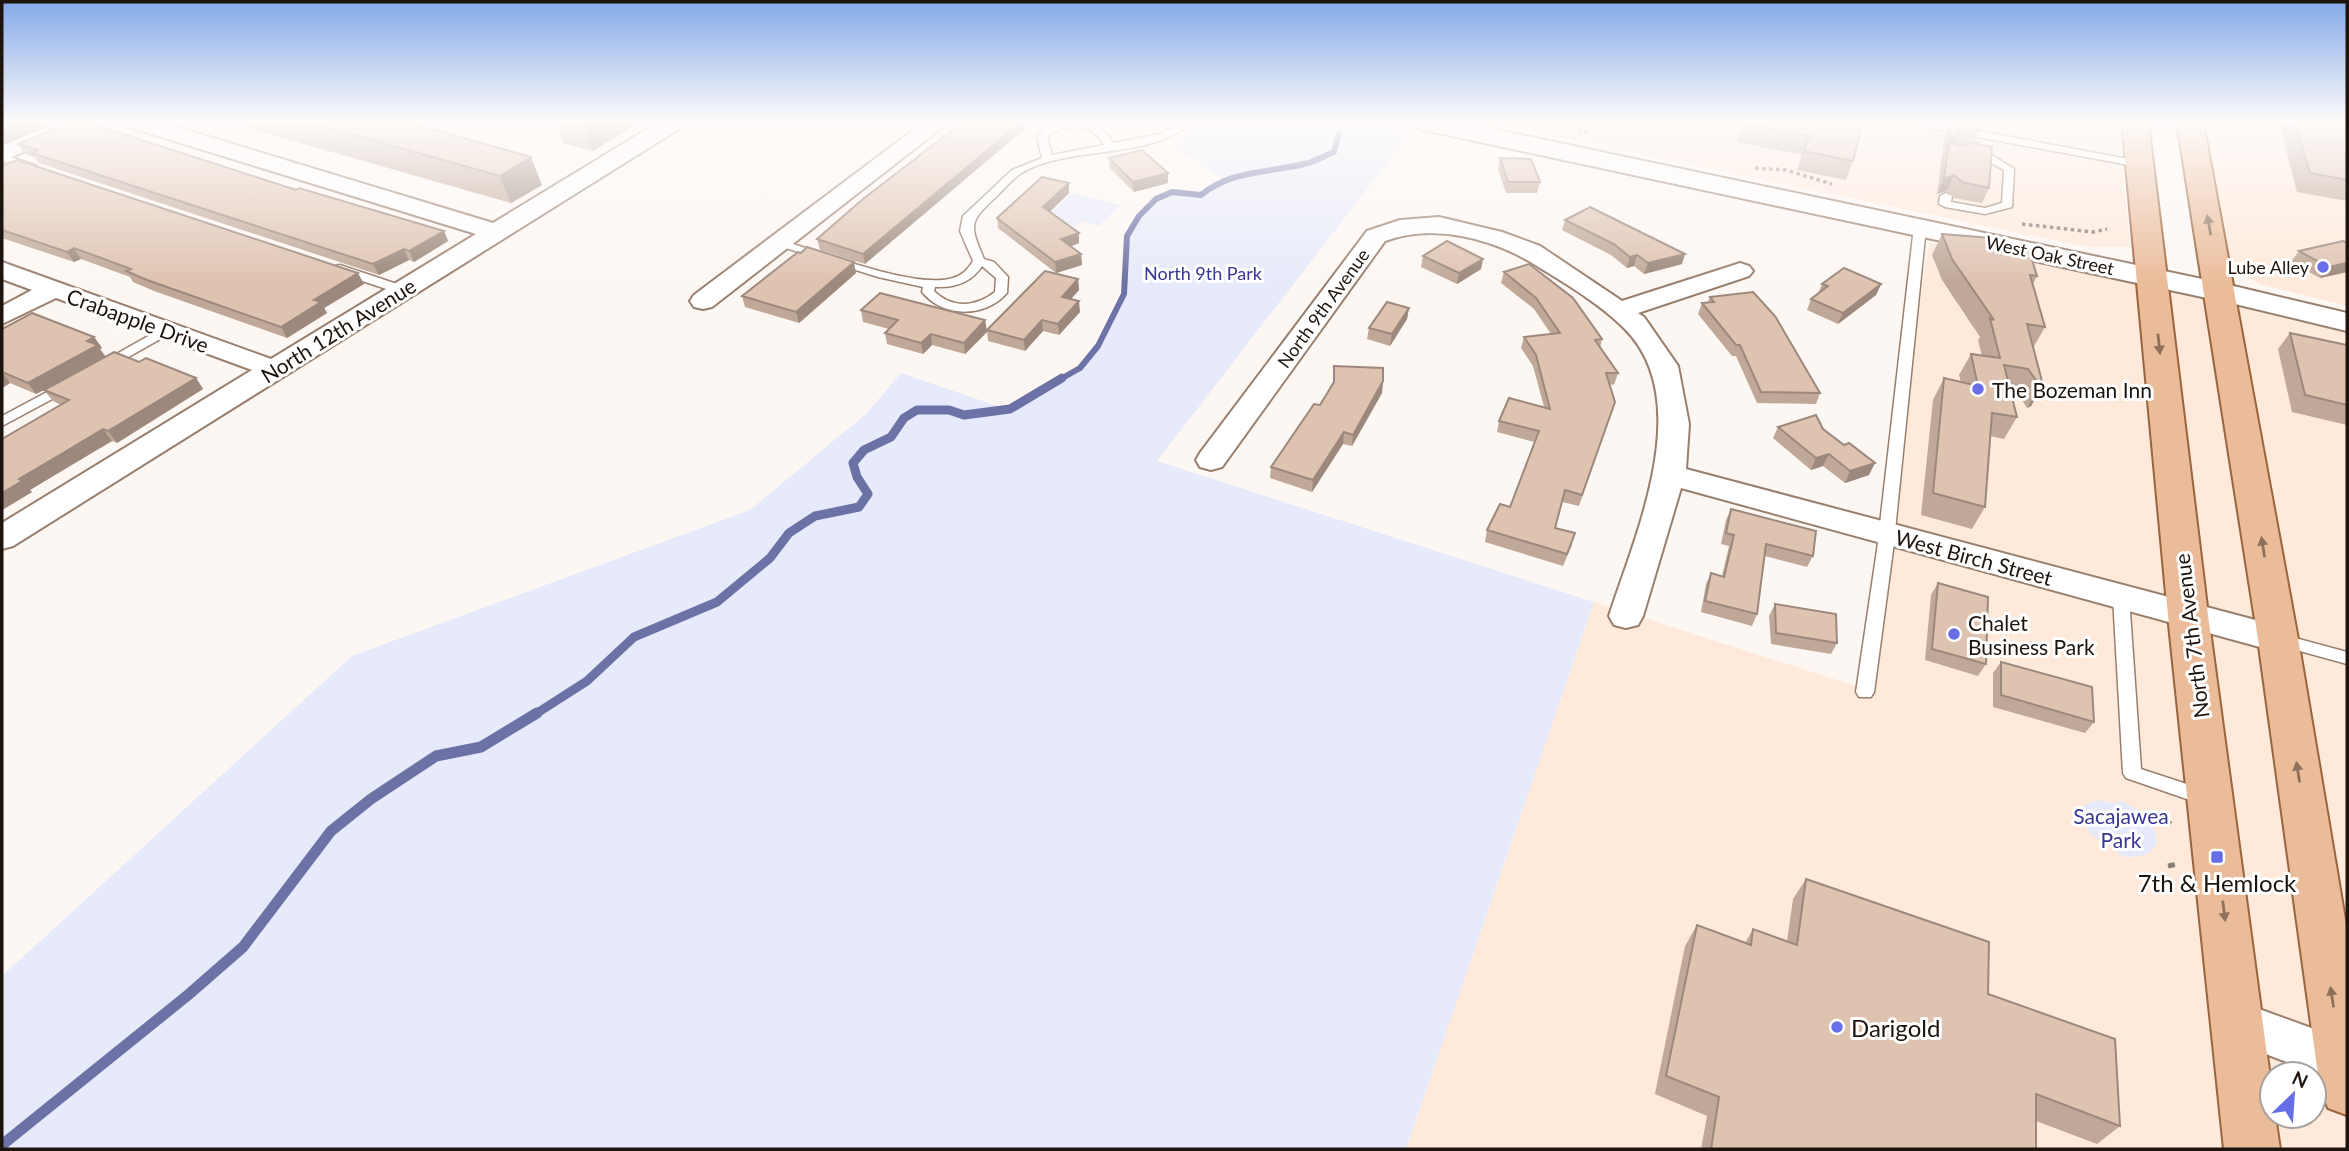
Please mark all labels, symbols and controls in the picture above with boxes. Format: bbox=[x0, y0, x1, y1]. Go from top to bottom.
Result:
one-way arrow bbox=[2203, 214, 2214, 236]
street label: West Oak Street bbox=[1984, 231, 2117, 279]
street label: North 9th Avenue bbox=[1272, 244, 1374, 372]
place label: Lube Alley bbox=[2227, 256, 2310, 278]
marker: Lube Alley bbox=[2315, 259, 2331, 275]
park label: North 9th Park bbox=[1144, 262, 1263, 284]
street label: North 12th Avenue bbox=[256, 272, 420, 388]
street label: Crabapple Drive bbox=[64, 283, 212, 357]
one-way arrow bbox=[2154, 333, 2165, 355]
place label: The Bozeman Inn bbox=[1992, 377, 2152, 402]
marker: The Bozeman Inn bbox=[1970, 381, 1986, 397]
street label: West Birch Street bbox=[1893, 524, 2056, 590]
one-way arrow bbox=[2257, 536, 2268, 558]
street label: North 7th Avenue bbox=[2169, 552, 2213, 720]
place label: Chalet Business Park bbox=[1968, 610, 2095, 659]
marker: Chalet Business Park bbox=[1946, 626, 1962, 642]
one-way arrow bbox=[2292, 761, 2303, 783]
park label: Sacajawea Park bbox=[2073, 803, 2169, 852]
marker: 7th & Hemlock bbox=[2209, 849, 2225, 865]
place label: 7th & Hemlock bbox=[2138, 868, 2297, 897]
one-way arrow bbox=[2218, 900, 2229, 922]
one-way arrow bbox=[2327, 986, 2338, 1008]
place label: Darigold bbox=[1851, 1013, 1940, 1042]
marker: Darigold bbox=[1829, 1019, 1845, 1035]
north arrow bbox=[2258, 1060, 2328, 1130]
text: N bbox=[2289, 1066, 2312, 1093]

